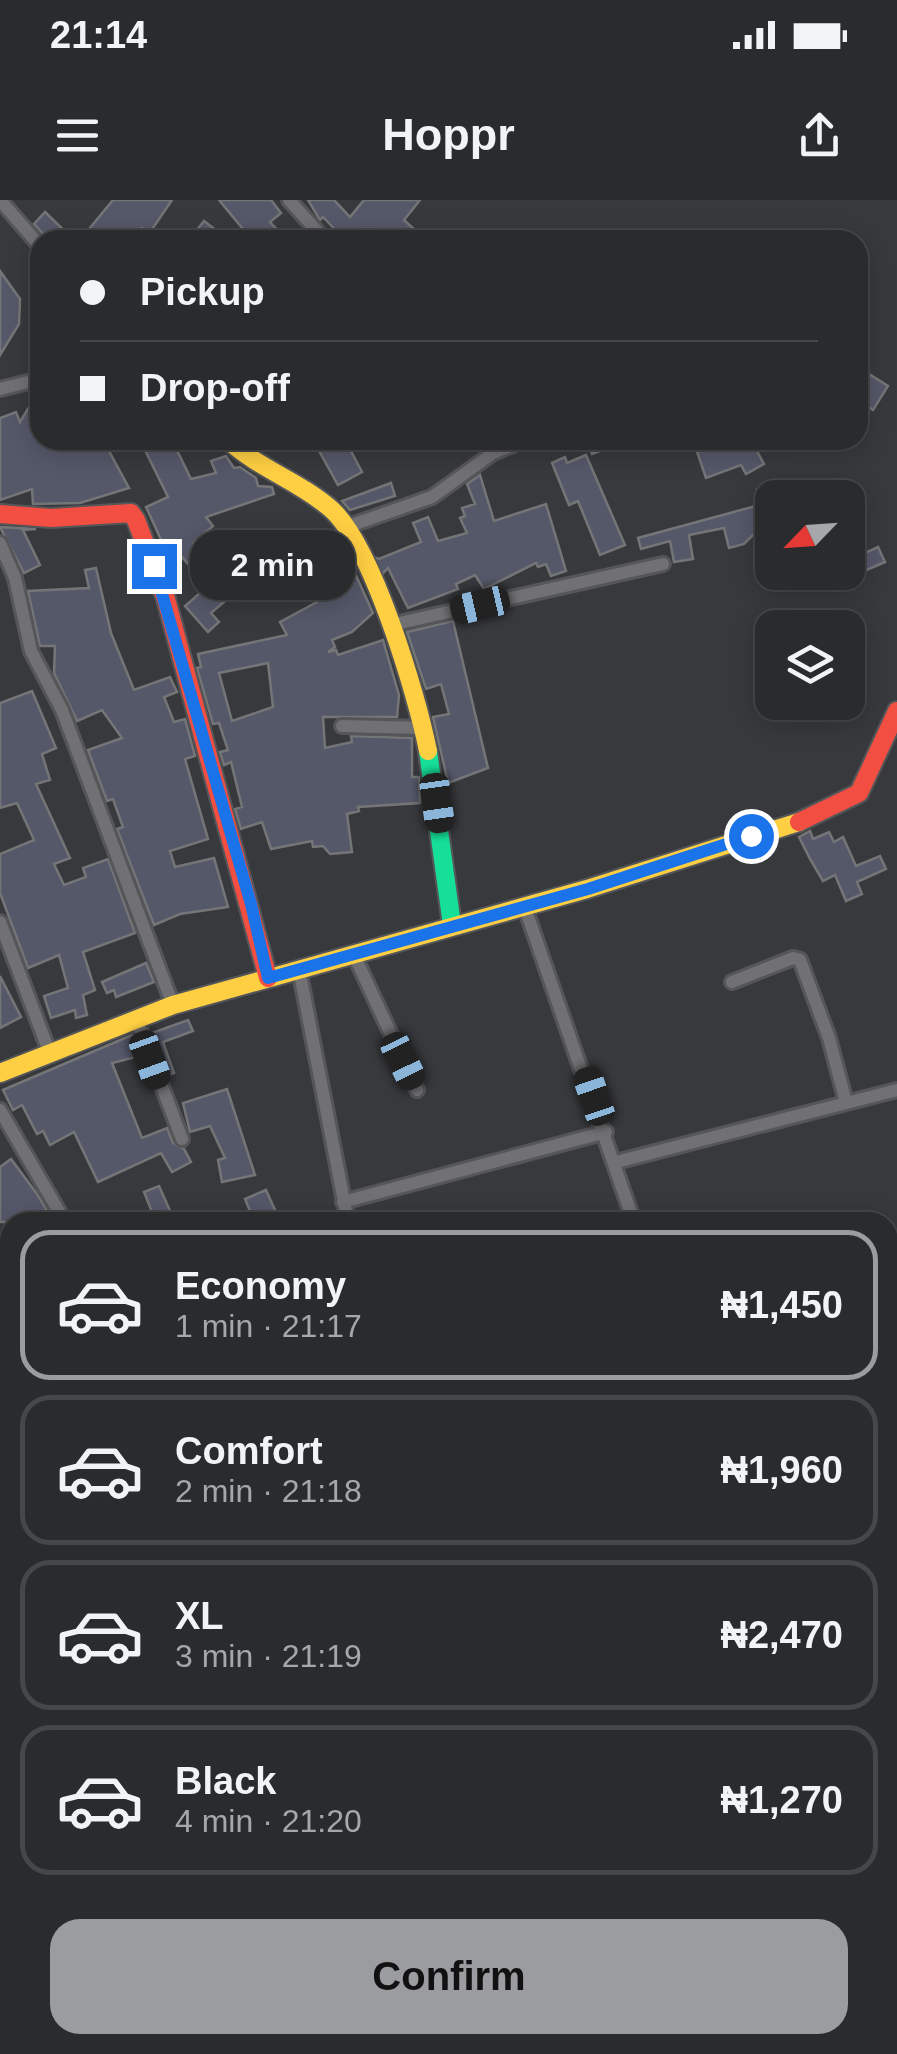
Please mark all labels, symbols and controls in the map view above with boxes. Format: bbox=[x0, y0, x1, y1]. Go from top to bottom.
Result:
text: 21:14 bbox=[50, 14, 147, 56]
icon: menu bbox=[50, 108, 105, 163]
icon: share bbox=[792, 108, 847, 163]
text: Hoppr bbox=[382, 109, 515, 160]
text: Pickup bbox=[140, 271, 265, 313]
text: Drop-off bbox=[140, 367, 290, 409]
north arrow bbox=[755, 480, 865, 590]
map controls bbox=[755, 480, 865, 720]
callout: 2 min bbox=[189, 531, 354, 601]
route end bbox=[132, 544, 177, 589]
text: 2 min bbox=[231, 547, 314, 583]
car bbox=[447, 584, 513, 626]
button: layers bbox=[755, 610, 865, 720]
car bbox=[418, 771, 456, 835]
route start bbox=[729, 814, 774, 859]
car bbox=[126, 1027, 174, 1093]
car bbox=[376, 1027, 430, 1095]
car bbox=[570, 1063, 618, 1129]
icon: car bbox=[55, 1260, 145, 1350]
text: Economy bbox=[175, 1265, 346, 1307]
text: ₦1,450 bbox=[720, 1284, 843, 1326]
text: 1 min · 21:17 bbox=[175, 1308, 362, 1344]
icon: car bbox=[55, 1425, 145, 1515]
text: Comfort bbox=[175, 1430, 323, 1472]
text: ₦1,960 bbox=[720, 1449, 843, 1491]
text: 2 min · 21:18 bbox=[175, 1473, 362, 1509]
icon: car bbox=[55, 1590, 145, 1680]
text: XL bbox=[175, 1595, 224, 1637]
text: ₦2,470 bbox=[720, 1614, 843, 1656]
text: 3 min · 21:19 bbox=[175, 1638, 362, 1674]
icon: car bbox=[55, 1755, 145, 1845]
text: Black bbox=[175, 1760, 276, 1802]
text: ₦1,270 bbox=[720, 1779, 843, 1821]
text: 4 min · 21:20 bbox=[175, 1803, 362, 1839]
button: Confirm bbox=[50, 1919, 848, 2034]

